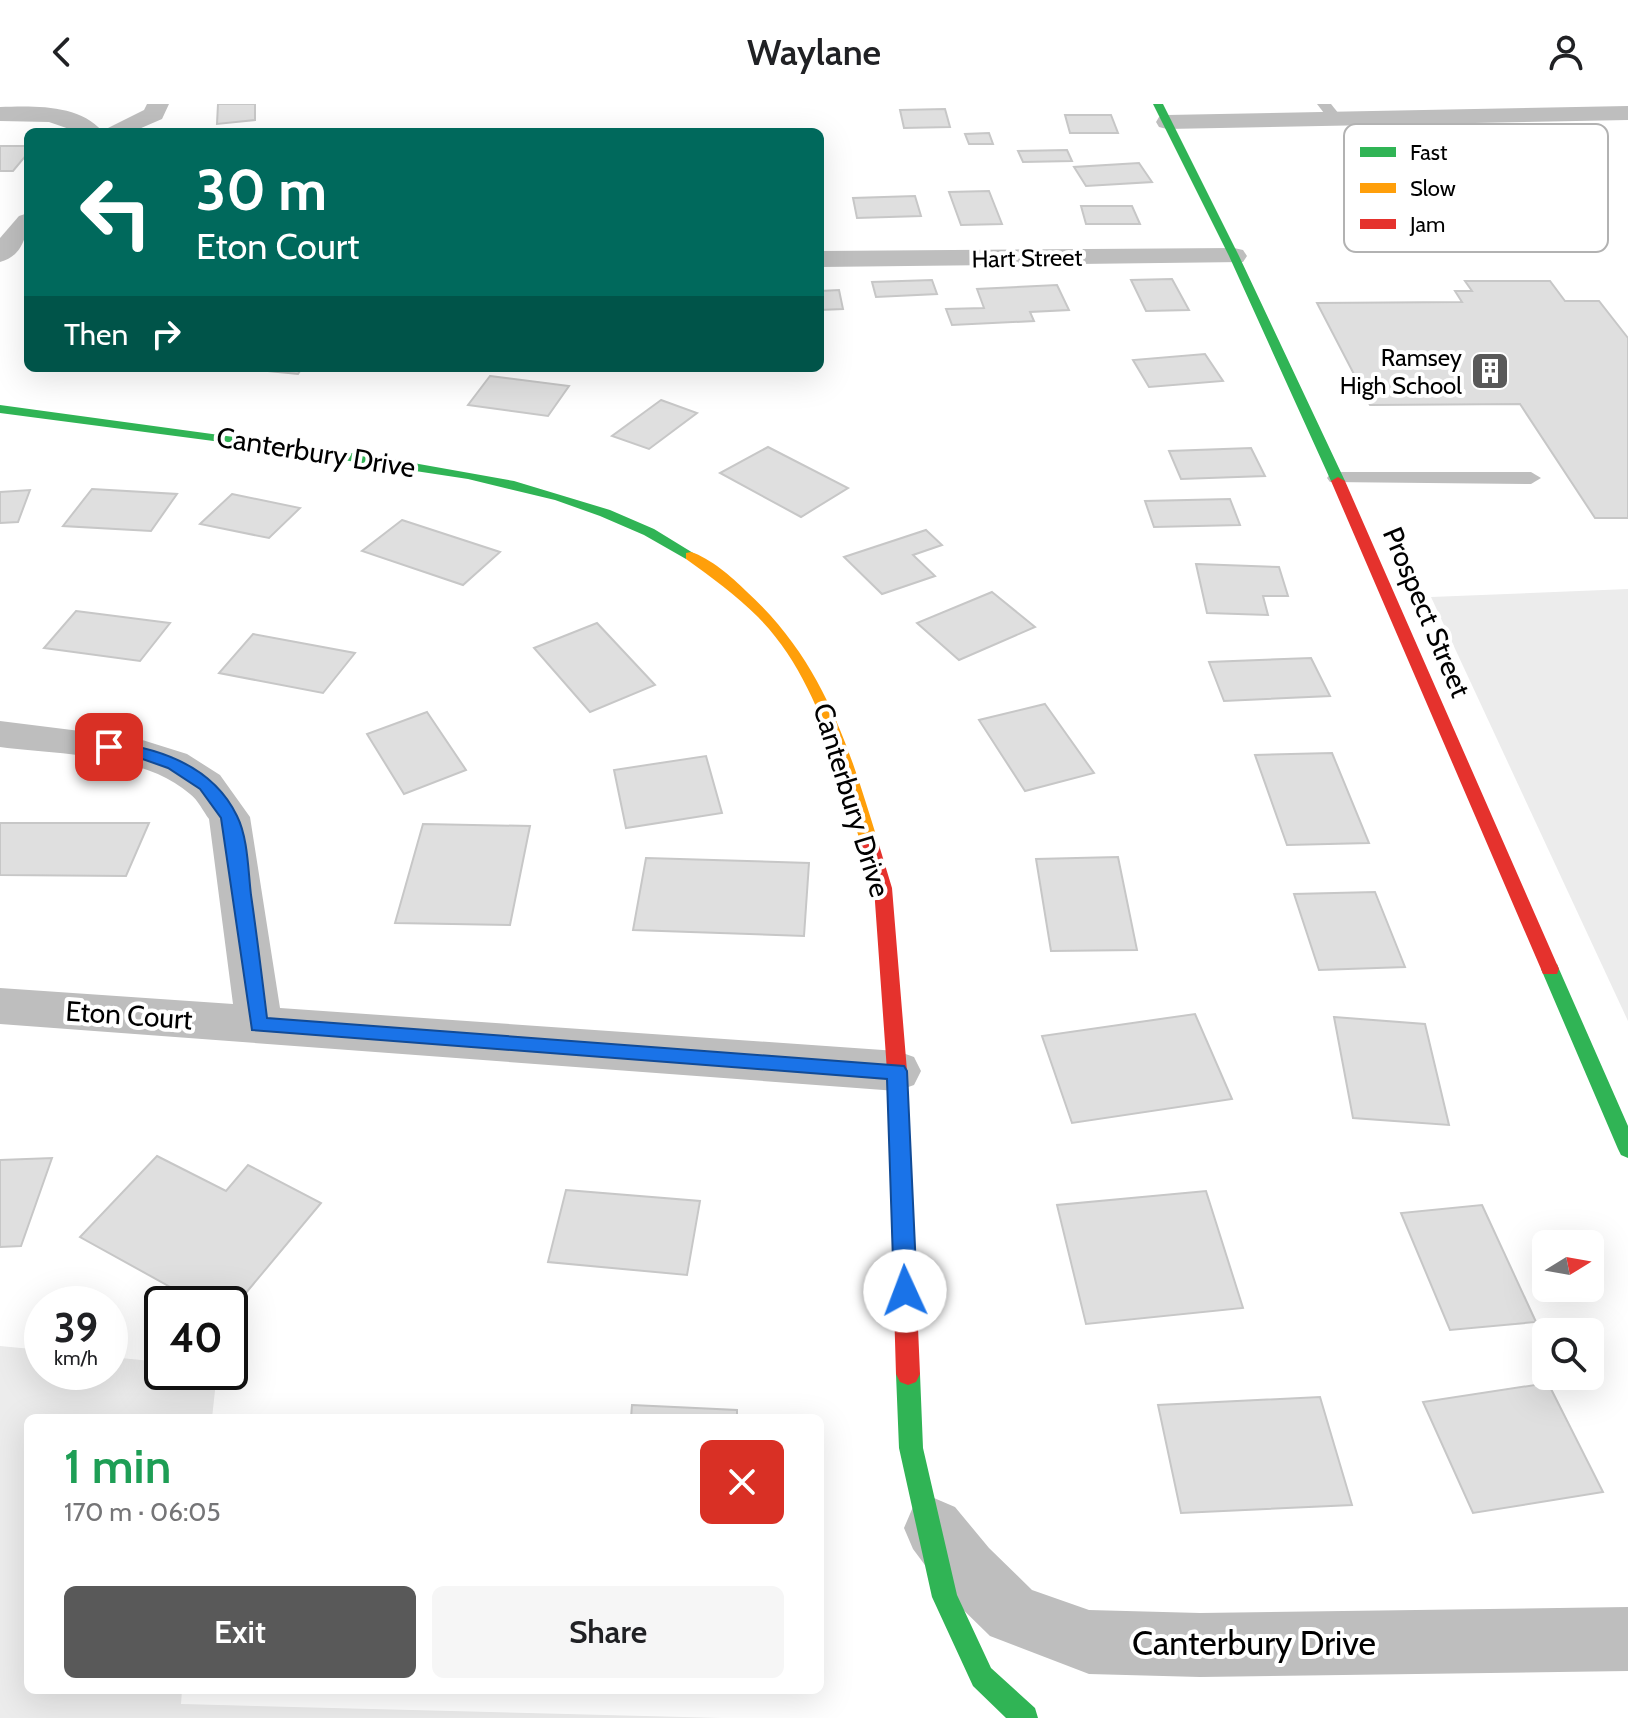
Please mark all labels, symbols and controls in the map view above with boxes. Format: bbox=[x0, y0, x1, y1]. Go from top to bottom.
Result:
icon: back bbox=[40, 30, 84, 74]
text: Waylane bbox=[747, 30, 881, 74]
icon: person bbox=[1544, 30, 1588, 74]
legend bbox=[1344, 124, 1608, 252]
text: Fast bbox=[1410, 139, 1448, 166]
text: 30 m bbox=[196, 156, 327, 224]
icon: left bbox=[64, 160, 168, 264]
text: Slow bbox=[1410, 175, 1456, 202]
text: Jam bbox=[1409, 211, 1445, 238]
text: Eton Court bbox=[196, 224, 359, 268]
street label: Hart Street bbox=[971, 243, 1083, 273]
icon: right bbox=[144, 312, 188, 356]
text: Then bbox=[64, 316, 128, 353]
place label: Ramsey High School bbox=[1340, 343, 1462, 400]
building icon: Ramsey High School bbox=[1469, 350, 1511, 392]
street label: Canterbury Drive bbox=[214, 419, 418, 485]
street label: Prospect Street bbox=[1376, 522, 1478, 702]
street label: Canterbury Drive bbox=[806, 699, 898, 901]
pin bbox=[75, 713, 143, 781]
icon: arrive bbox=[87, 725, 131, 769]
street label: Eton Court bbox=[64, 994, 194, 1036]
north arrow bbox=[1532, 1230, 1604, 1302]
map controls bbox=[1532, 1230, 1604, 1390]
position arrow bbox=[863, 1249, 947, 1333]
speed limit sign: 40 bbox=[144, 1286, 248, 1390]
text: 39 bbox=[54, 1303, 98, 1352]
button: search bbox=[1532, 1318, 1604, 1390]
text: km/h bbox=[54, 1346, 98, 1370]
text: 1 min bbox=[64, 1437, 171, 1495]
button: close bbox=[700, 1440, 784, 1524]
text: 170 m · 06:05 bbox=[64, 1496, 221, 1528]
button: Exit bbox=[64, 1586, 416, 1678]
button: Share bbox=[432, 1586, 784, 1678]
street label: Canterbury Drive bbox=[1132, 1622, 1376, 1664]

